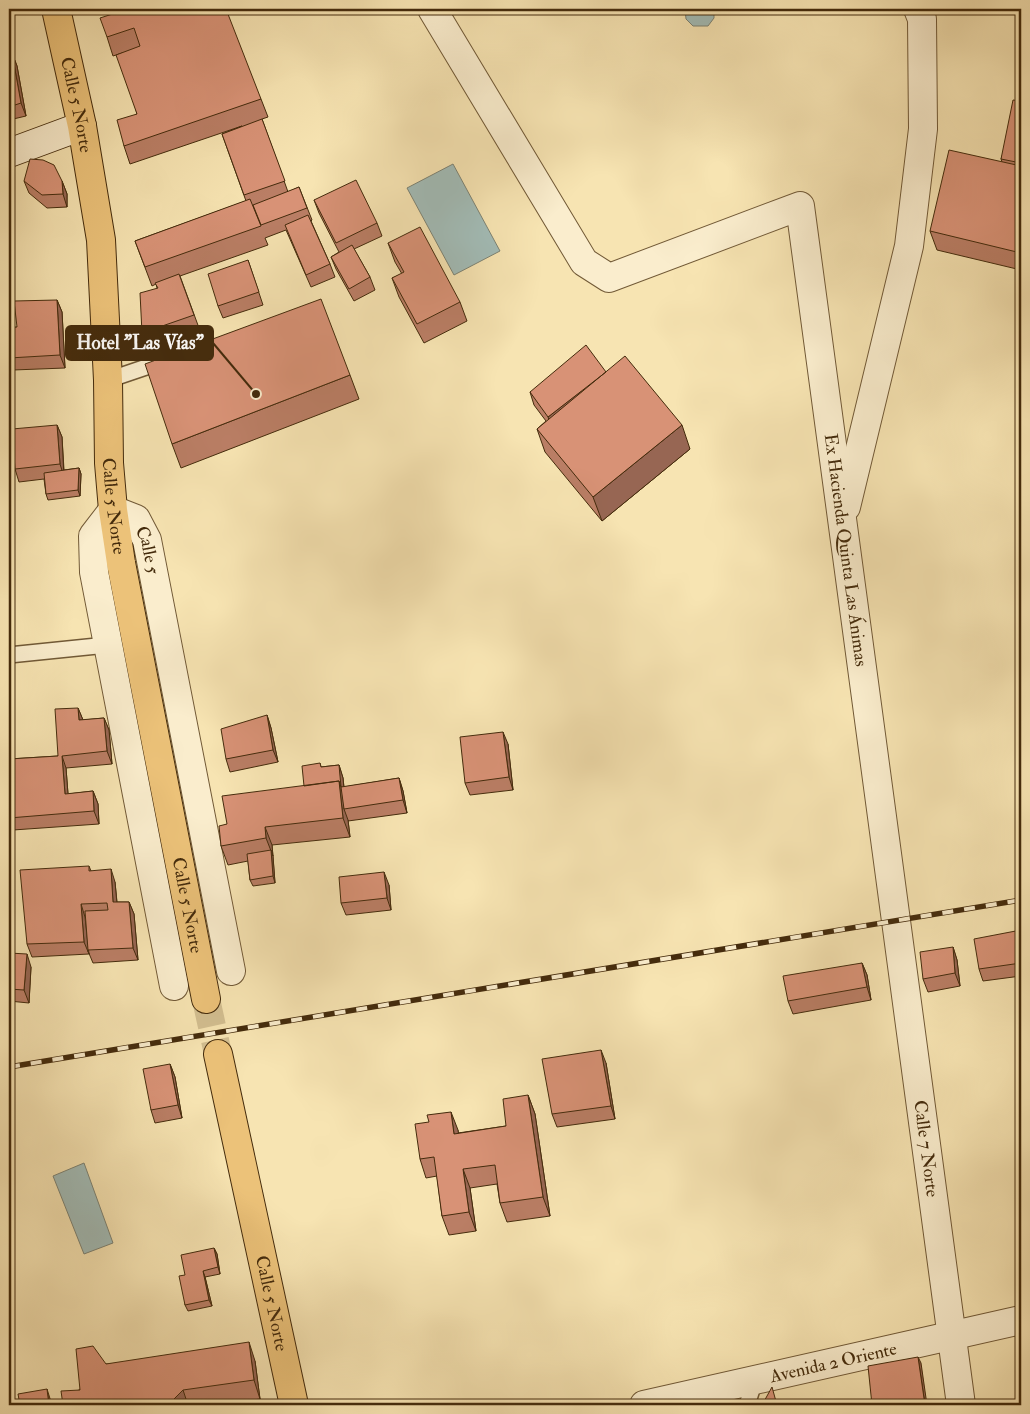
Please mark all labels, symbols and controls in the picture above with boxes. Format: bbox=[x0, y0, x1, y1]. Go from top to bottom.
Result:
street label: Calle 5 Norte bbox=[55, 55, 97, 155]
callout: Hotel "Las Vías" bbox=[66, 326, 213, 360]
text: Hotel "Las Vías" bbox=[76, 331, 204, 355]
street label: Ex Hacienda Quinta Las Ánimas bbox=[819, 432, 873, 668]
street label: Calle 5 Norte bbox=[97, 457, 131, 557]
street label: Calle 5 bbox=[130, 522, 164, 576]
street label: Calle 5 Norte bbox=[167, 855, 208, 956]
street label: Calle 7 Norte bbox=[908, 1099, 944, 1199]
street label: Calle 5 Norte bbox=[250, 1253, 293, 1354]
street label: Avenida 2 Oriente bbox=[767, 1337, 899, 1388]

